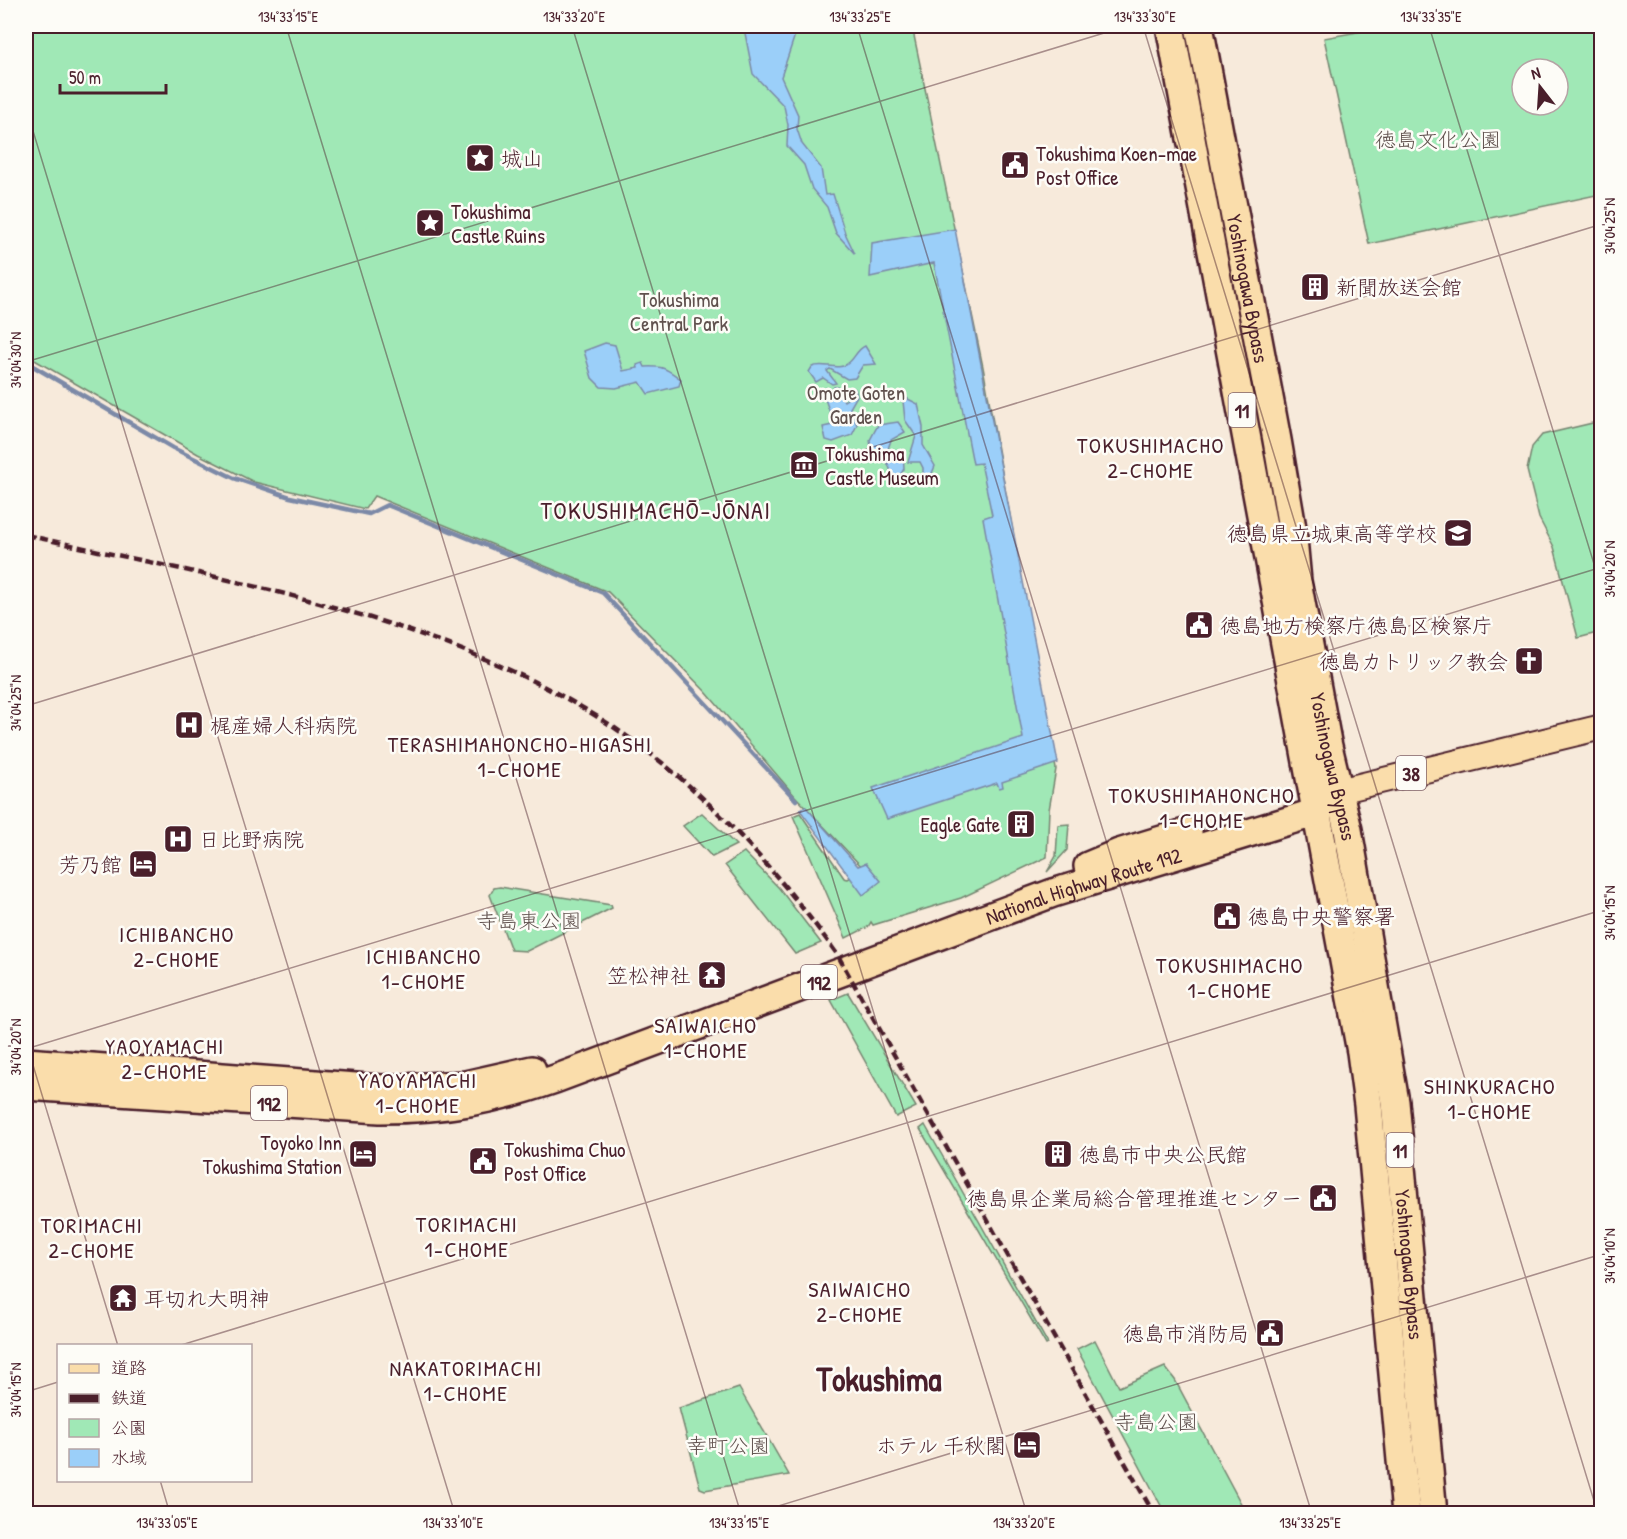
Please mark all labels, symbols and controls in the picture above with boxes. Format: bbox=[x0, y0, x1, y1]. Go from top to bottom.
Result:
text: 134°33'15"E bbox=[258, 6, 318, 27]
text: 134°33'20"E bbox=[543, 6, 605, 27]
text: 134°33'25"E bbox=[829, 6, 891, 27]
text: 134°33'30"E bbox=[1114, 6, 1176, 27]
text: 134°33'35"E bbox=[1400, 6, 1462, 27]
scale bar bbox=[60, 57, 166, 95]
north arrow bbox=[1510, 57, 1570, 117]
text: N bbox=[1528, 61, 1543, 84]
text: 50 m bbox=[69, 65, 101, 90]
park label: 徳島文化公園 bbox=[1375, 125, 1501, 154]
place label: Tokushima Koen-mae Post Office bbox=[1036, 139, 1197, 192]
place icon: 城山 bbox=[464, 142, 496, 174]
place label: 城山 bbox=[501, 144, 543, 173]
public building icon: Tokushima Koen-mae Post Office bbox=[999, 149, 1031, 181]
place label: Tokushima Castle Ruins bbox=[451, 197, 545, 250]
text: 34°04'25"N bbox=[1599, 198, 1620, 254]
place icon: Tokushima Castle Ruins bbox=[414, 207, 446, 239]
street label: Yoshinogawa Bypass bbox=[1220, 212, 1277, 365]
building icon: 新聞放送会館 bbox=[1299, 271, 1331, 303]
place label: 新聞放送会館 bbox=[1336, 273, 1462, 302]
park label: Tokushima Central Park bbox=[630, 285, 729, 338]
text: 34°04'30"N bbox=[5, 332, 26, 388]
park label: Omote Goten Garden bbox=[807, 378, 905, 431]
road number: 11 bbox=[1228, 393, 1256, 427]
district label: TOKUSHIMACHO 2-CHOME bbox=[1077, 430, 1225, 485]
place label: Tokushima Castle Museum bbox=[825, 439, 939, 492]
museum icon: Tokushima Castle Museum bbox=[788, 449, 820, 481]
district label: TOKUSHIMACHŌ-JŌNAI bbox=[541, 494, 771, 526]
school or university icon: 徳島県立城東高等学校 bbox=[1442, 517, 1474, 549]
place label: 徳島県立城東高等学校 bbox=[1227, 519, 1437, 548]
text: 34°04'20"N bbox=[1599, 541, 1620, 597]
public building icon: 徳島地方検察庁徳島区検察庁 bbox=[1183, 609, 1215, 641]
place label: 徳島地方検察庁徳島区検察庁 bbox=[1220, 611, 1493, 640]
church icon: 徳島カトリック教会 bbox=[1513, 645, 1545, 677]
place label: 徳島カトリック教会 bbox=[1319, 647, 1508, 676]
text: 34°04'25"N bbox=[5, 675, 26, 731]
street label: Yoshinogawa Bypass bbox=[1304, 690, 1364, 843]
hospital icon: 梶産婦人科病院 bbox=[173, 709, 205, 741]
place label: 梶産婦人科病院 bbox=[210, 711, 357, 740]
district label: TERASHIMAHONCHO-HIGASHI 1-CHOME bbox=[388, 729, 652, 784]
road number: 38 bbox=[1396, 756, 1426, 790]
district label: TOKUSHIMAHONCHO 1-CHOME bbox=[1109, 780, 1295, 835]
building icon: Eagle Gate bbox=[1005, 808, 1037, 840]
place label: Eagle Gate bbox=[920, 810, 1000, 839]
hospital icon: 日比野病院 bbox=[162, 823, 194, 855]
place label: 日比野病院 bbox=[199, 825, 304, 854]
street label: National Highway Route 192 bbox=[981, 840, 1185, 931]
hotel icon: 芳乃館 bbox=[127, 848, 159, 880]
place label: 芳乃館 bbox=[59, 850, 122, 879]
text: 34°04'15"N bbox=[1599, 886, 1620, 940]
public building icon: 徳島中央警察署 bbox=[1211, 900, 1243, 932]
place label: 徳島中央警察署 bbox=[1248, 902, 1395, 931]
park label: 寺島東公園 bbox=[477, 906, 582, 935]
district label: ICHIBANCHO 2-CHOME bbox=[119, 919, 235, 974]
district label: ICHIBANCHO 1-CHOME bbox=[366, 941, 482, 996]
district label: TOKUSHIMACHO 1-CHOME bbox=[1156, 950, 1304, 1005]
temple icon: 笠松神社 bbox=[696, 959, 728, 991]
place label: 笠松神社 bbox=[607, 961, 691, 990]
road number: 192 bbox=[801, 965, 837, 999]
district label: SAIWAICHO 1-CHOME bbox=[654, 1010, 758, 1065]
text: 34°04'20"N bbox=[5, 1019, 26, 1075]
district label: YAOYAMACHI 2-CHOME bbox=[105, 1031, 225, 1086]
district label: YAOYAMACHI 1-CHOME bbox=[358, 1065, 478, 1120]
district label: SHINKURACHO 1-CHOME bbox=[1424, 1071, 1556, 1126]
road number: 192 bbox=[251, 1086, 287, 1120]
place label: Toyoko Inn Tokushima Station bbox=[203, 1128, 342, 1181]
road number: 11 bbox=[1386, 1133, 1414, 1167]
place label: Tokushima Chuo Post Office bbox=[504, 1135, 626, 1188]
hotel icon: Toyoko Inn Tokushima Station bbox=[347, 1138, 379, 1170]
building icon: 徳島市中央公民館 bbox=[1042, 1138, 1074, 1170]
place label: 徳島市中央公民館 bbox=[1079, 1140, 1247, 1169]
public building icon: Tokushima Chuo Post Office bbox=[467, 1145, 499, 1177]
public building icon: 徳島県企業局総合管理推進センター bbox=[1307, 1182, 1339, 1214]
place label: 徳島県企業局総合管理推進センター bbox=[967, 1184, 1302, 1213]
street label: Yoshinogawa Bypass bbox=[1389, 1188, 1431, 1341]
district label: TORIMACHI 1-CHOME bbox=[416, 1209, 518, 1264]
district label: TORIMACHI 2-CHOME bbox=[41, 1210, 143, 1265]
text: 34°04'10"N bbox=[1599, 1228, 1620, 1284]
district label: SAIWAICHO 2-CHOME bbox=[808, 1274, 912, 1329]
temple icon: 耳切れ大明神 bbox=[107, 1282, 139, 1314]
place label: 耳切れ大明神 bbox=[144, 1284, 270, 1313]
public building icon: 徳島市消防局 bbox=[1254, 1317, 1286, 1349]
place label: 徳島市消防局 bbox=[1123, 1319, 1249, 1348]
legend bbox=[57, 1344, 252, 1482]
district label: NAKATORIMACHI 1-CHOME bbox=[389, 1353, 543, 1408]
text: 道路 bbox=[111, 1355, 147, 1380]
district label: Tokushima bbox=[816, 1357, 942, 1401]
text: 34°04'15"N bbox=[5, 1363, 26, 1417]
text: 鉄道 bbox=[111, 1385, 147, 1410]
park label: 寺島公園 bbox=[1114, 1407, 1198, 1436]
text: 公園 bbox=[111, 1415, 147, 1440]
hotel icon: ホテル 千秋閣 bbox=[1011, 1429, 1043, 1461]
park label: 幸町公園 bbox=[686, 1431, 770, 1460]
place label: ホテル 千秋閣 bbox=[876, 1431, 1006, 1460]
text: 水域 bbox=[111, 1445, 147, 1470]
text: 134°33'05"E bbox=[136, 1512, 198, 1533]
text: 134°33'10"E bbox=[423, 1512, 484, 1533]
text: 134°33'15"E bbox=[709, 1512, 769, 1533]
text: 134°33'20"E bbox=[993, 1512, 1055, 1533]
text: 134°33'25"E bbox=[1279, 1512, 1341, 1533]

